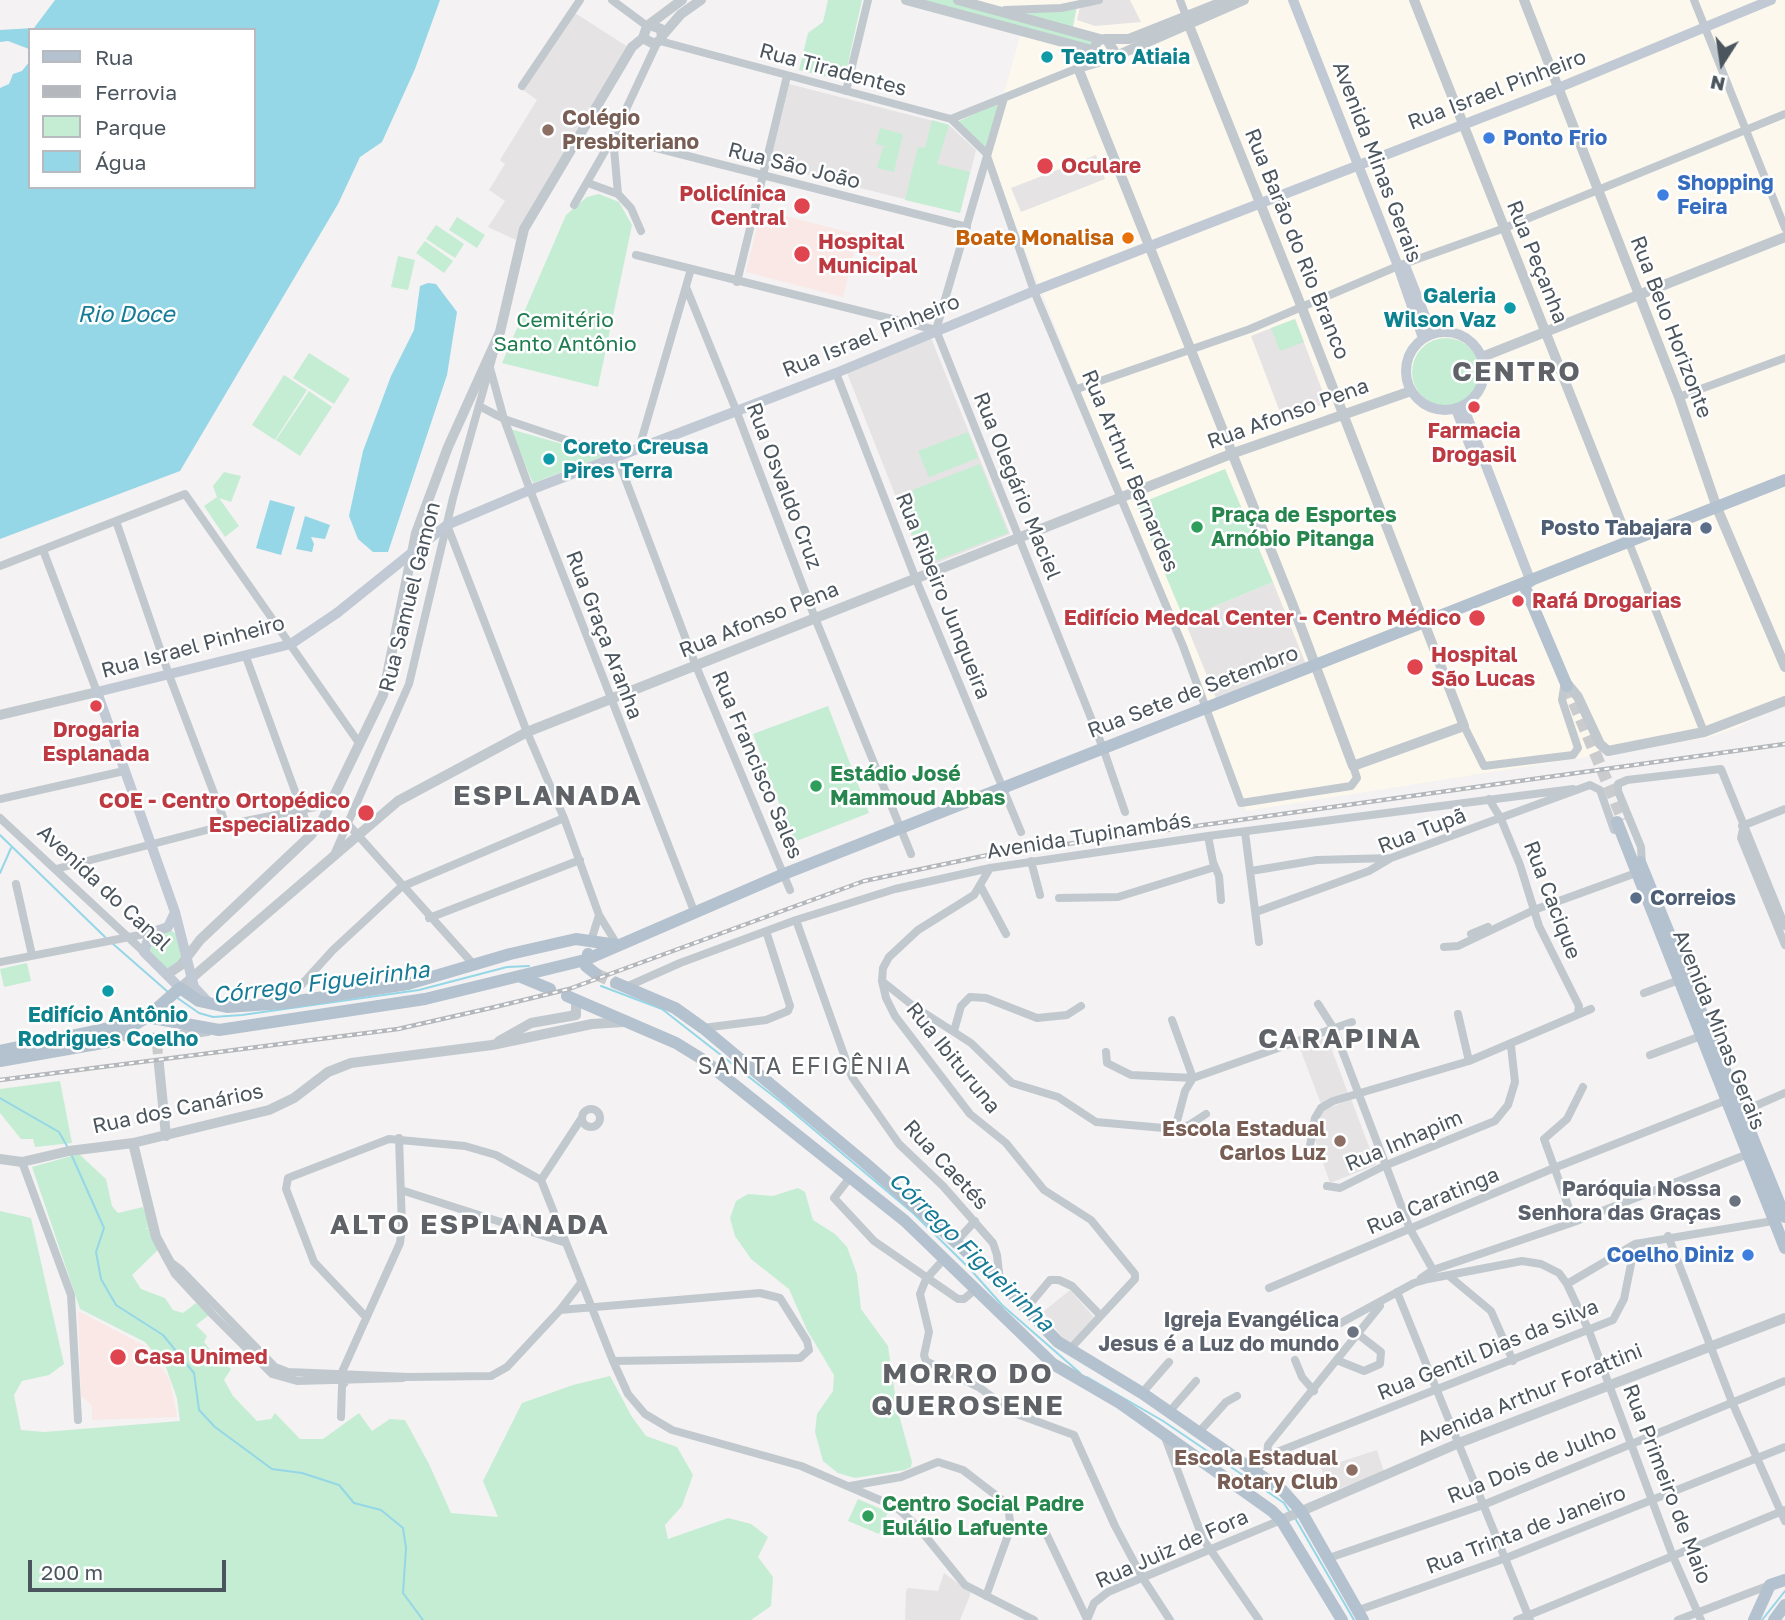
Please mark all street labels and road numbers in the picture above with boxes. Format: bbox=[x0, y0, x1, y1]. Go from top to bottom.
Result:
street label: Rua Tiradentes bbox=[756, 38, 910, 102]
street label: Rua Israel Pinheiro bbox=[1404, 44, 1590, 136]
street label: Avenida Minas Gerais bbox=[1327, 58, 1427, 266]
street label: Rua Barão do Rio Branco bbox=[1239, 125, 1355, 363]
street label: Rua São João bbox=[725, 137, 863, 195]
street label: Rua Peçanha bbox=[1501, 197, 1573, 327]
street label: Rua Belo Horizonte bbox=[1625, 232, 1717, 422]
street label: Rua Israel Pinheiro bbox=[779, 289, 963, 383]
street label: Rua Arthur Bernardes bbox=[1076, 366, 1184, 576]
street label: Rua Afonso Pena bbox=[1204, 373, 1372, 455]
street label: Rua Olegário Maciel bbox=[968, 388, 1066, 584]
street label: Rua Osvaldo Cruz bbox=[741, 399, 827, 573]
street label: Rua Ribeiro Junqueira bbox=[890, 489, 996, 703]
street label: Rua Samuel Gamon bbox=[374, 499, 446, 695]
street label: Rua Graça Aranha bbox=[560, 547, 648, 723]
street label: Rua Afonso Pena bbox=[676, 577, 842, 663]
street label: Rua Israel Pinheiro bbox=[98, 610, 288, 684]
street label: Rua Sete de Setembro bbox=[1084, 640, 1302, 744]
street label: Rua Francisco Sales bbox=[706, 667, 808, 863]
street label: Rua Tupã bbox=[1374, 803, 1470, 859]
street label: Avenida Tupinambás bbox=[985, 807, 1193, 865]
street label: Avenida do Canal bbox=[32, 820, 176, 956]
street label: Rua Cacique bbox=[1518, 837, 1586, 963]
street label: Avenida Minas Gerais bbox=[1667, 926, 1771, 1134]
street label: Rua Ibituruna bbox=[901, 997, 1005, 1119]
street label: Rua dos Canários bbox=[90, 1079, 266, 1139]
street label: Rua Inhapim bbox=[1342, 1105, 1466, 1177]
street label: Rua Caetés bbox=[898, 1115, 994, 1215]
street label: Rua Caratinga bbox=[1363, 1162, 1503, 1240]
street label: Rua Gentil Dias da Silva bbox=[1374, 1294, 1602, 1406]
street label: Avenida Arthur Forattini bbox=[1414, 1338, 1646, 1452]
street label: Rua Primeiro de Maio bbox=[1617, 1381, 1717, 1587]
street label: Rua Dois de Julho bbox=[1444, 1419, 1620, 1509]
street label: Rua Trinta de Janeiro bbox=[1423, 1480, 1629, 1580]
street label: Rua Juiz de Fora bbox=[1092, 1504, 1252, 1594]

